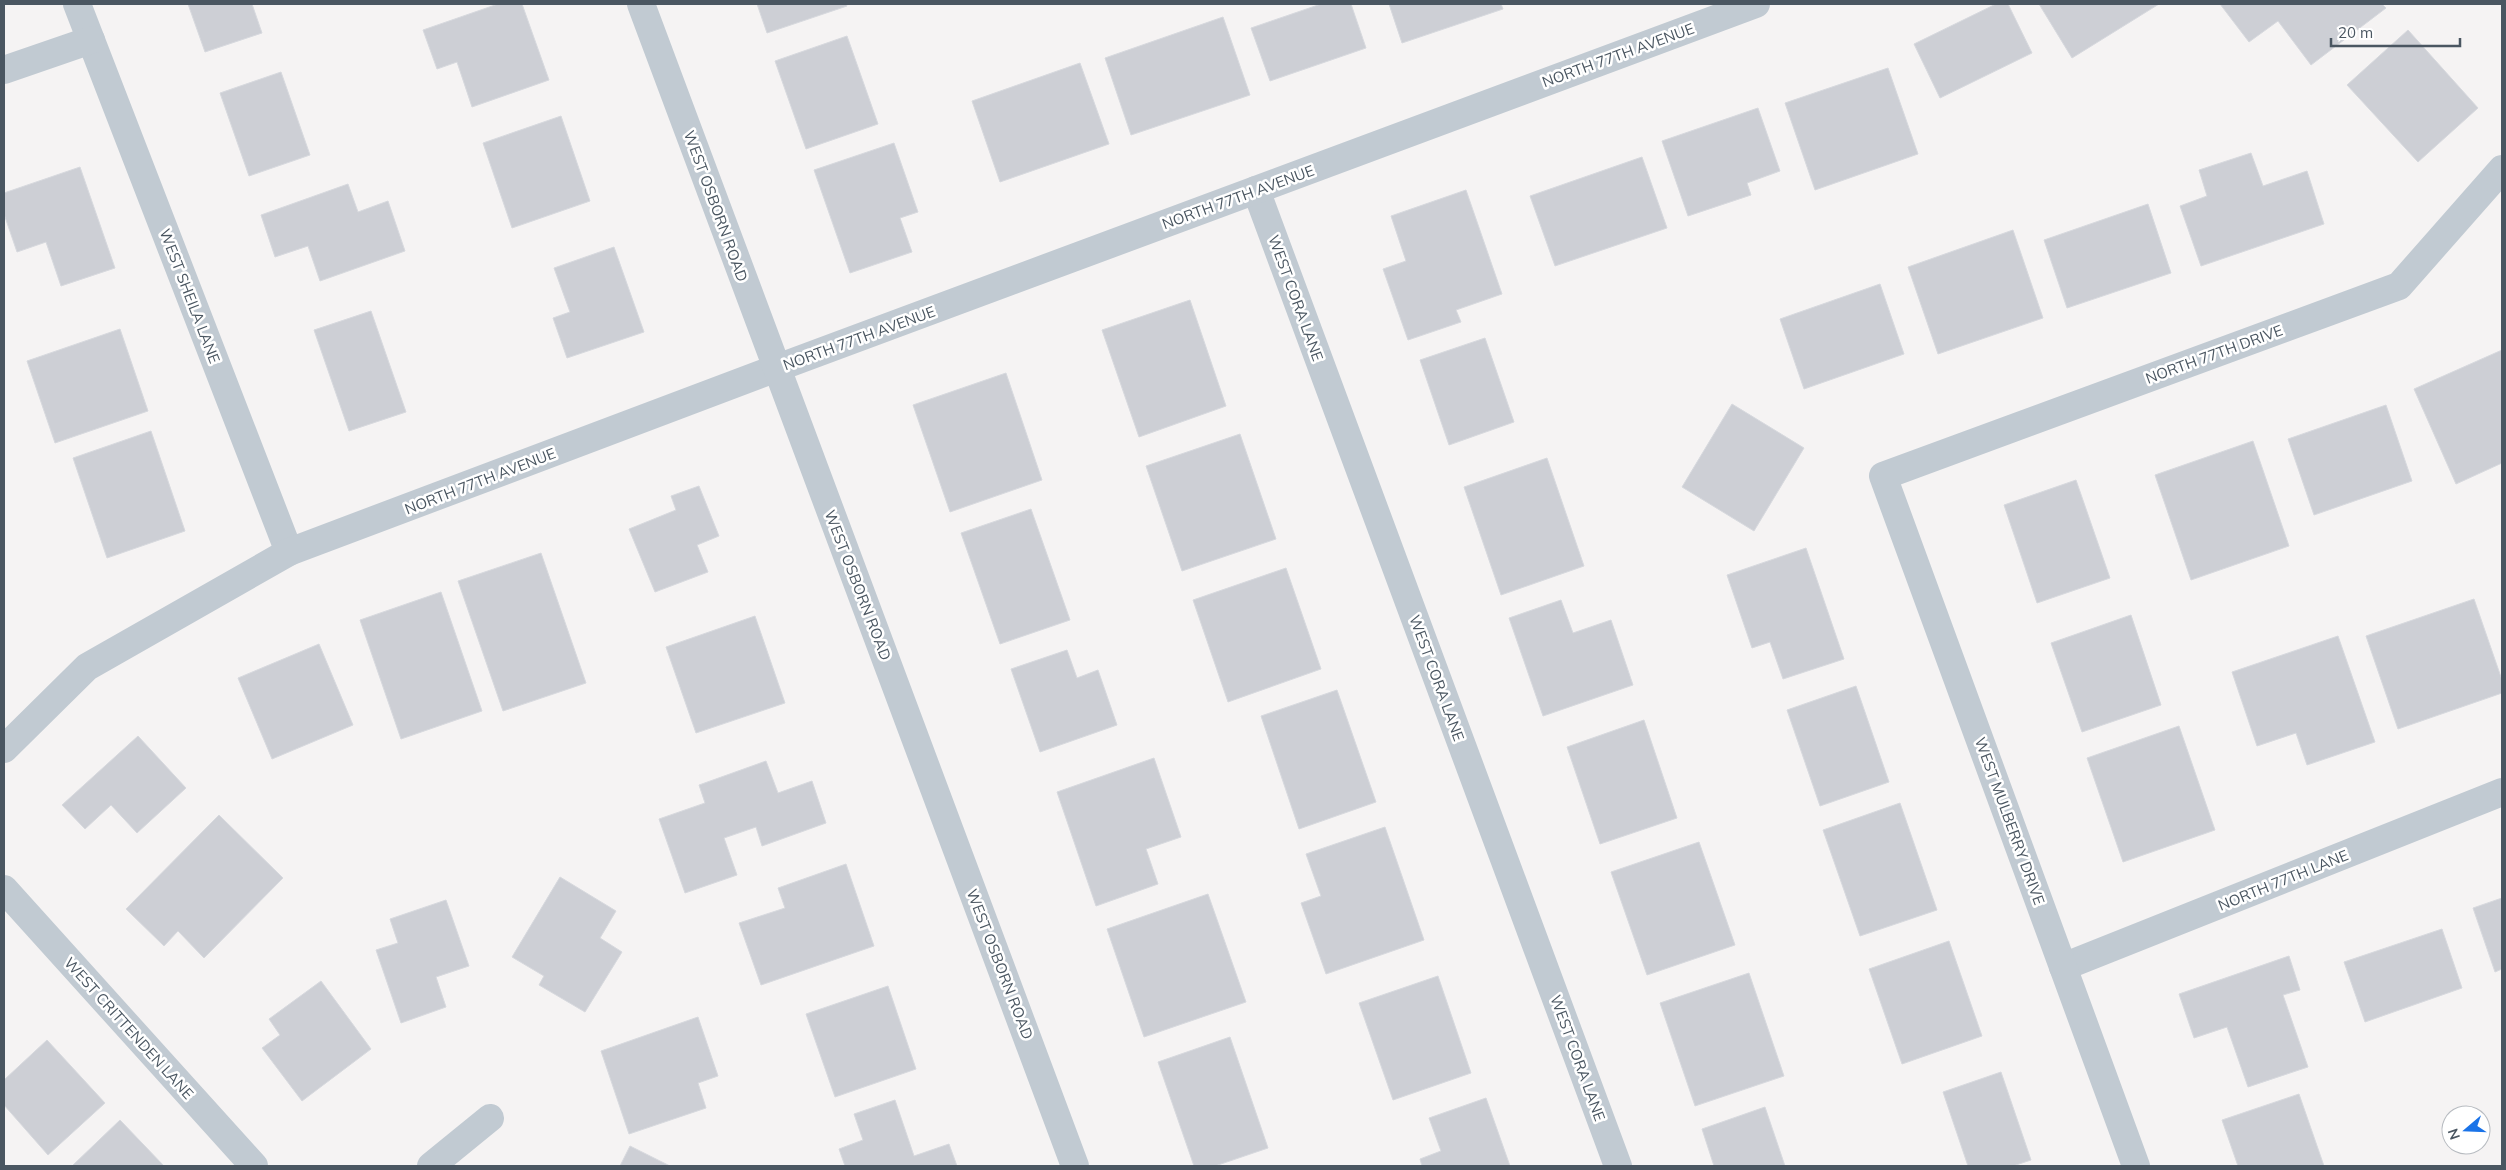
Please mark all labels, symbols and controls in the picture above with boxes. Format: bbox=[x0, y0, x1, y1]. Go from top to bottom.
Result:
scale bar bbox=[2331, 15, 2460, 47]
street label: NORTH 77TH AVENUE bbox=[1539, 19, 1697, 91]
text: 20 m bbox=[2338, 23, 2373, 42]
street label: WEST OSBORN ROAD bbox=[680, 128, 752, 284]
street label: NORTH 77TH AVENUE bbox=[1159, 161, 1317, 233]
street label: WEST SHEILA LANE bbox=[156, 226, 225, 366]
street label: WEST CORA LANE bbox=[1264, 232, 1328, 364]
street label: NORTH 77TH AVENUE bbox=[780, 302, 938, 374]
street label: NORTH 77TH DRIVE bbox=[2143, 320, 2285, 388]
street label: NORTH 77TH AVENUE bbox=[402, 443, 558, 519]
street label: WEST OSBORN ROAD bbox=[821, 507, 895, 663]
street label: WEST CORA LANE bbox=[1405, 612, 1469, 744]
street label: WEST MULBERRY DRIVE bbox=[1971, 735, 2049, 908]
street label: NORTH 77TH LANE bbox=[2215, 845, 2351, 915]
street label: WEST OSBORN ROAD bbox=[963, 886, 1037, 1042]
street label: WEST CRITTENDEN LANE bbox=[60, 953, 198, 1103]
street label: WEST CORA LANE bbox=[1546, 992, 1610, 1124]
north arrow bbox=[2441, 1105, 2491, 1155]
text: N bbox=[2443, 1126, 2464, 1142]

